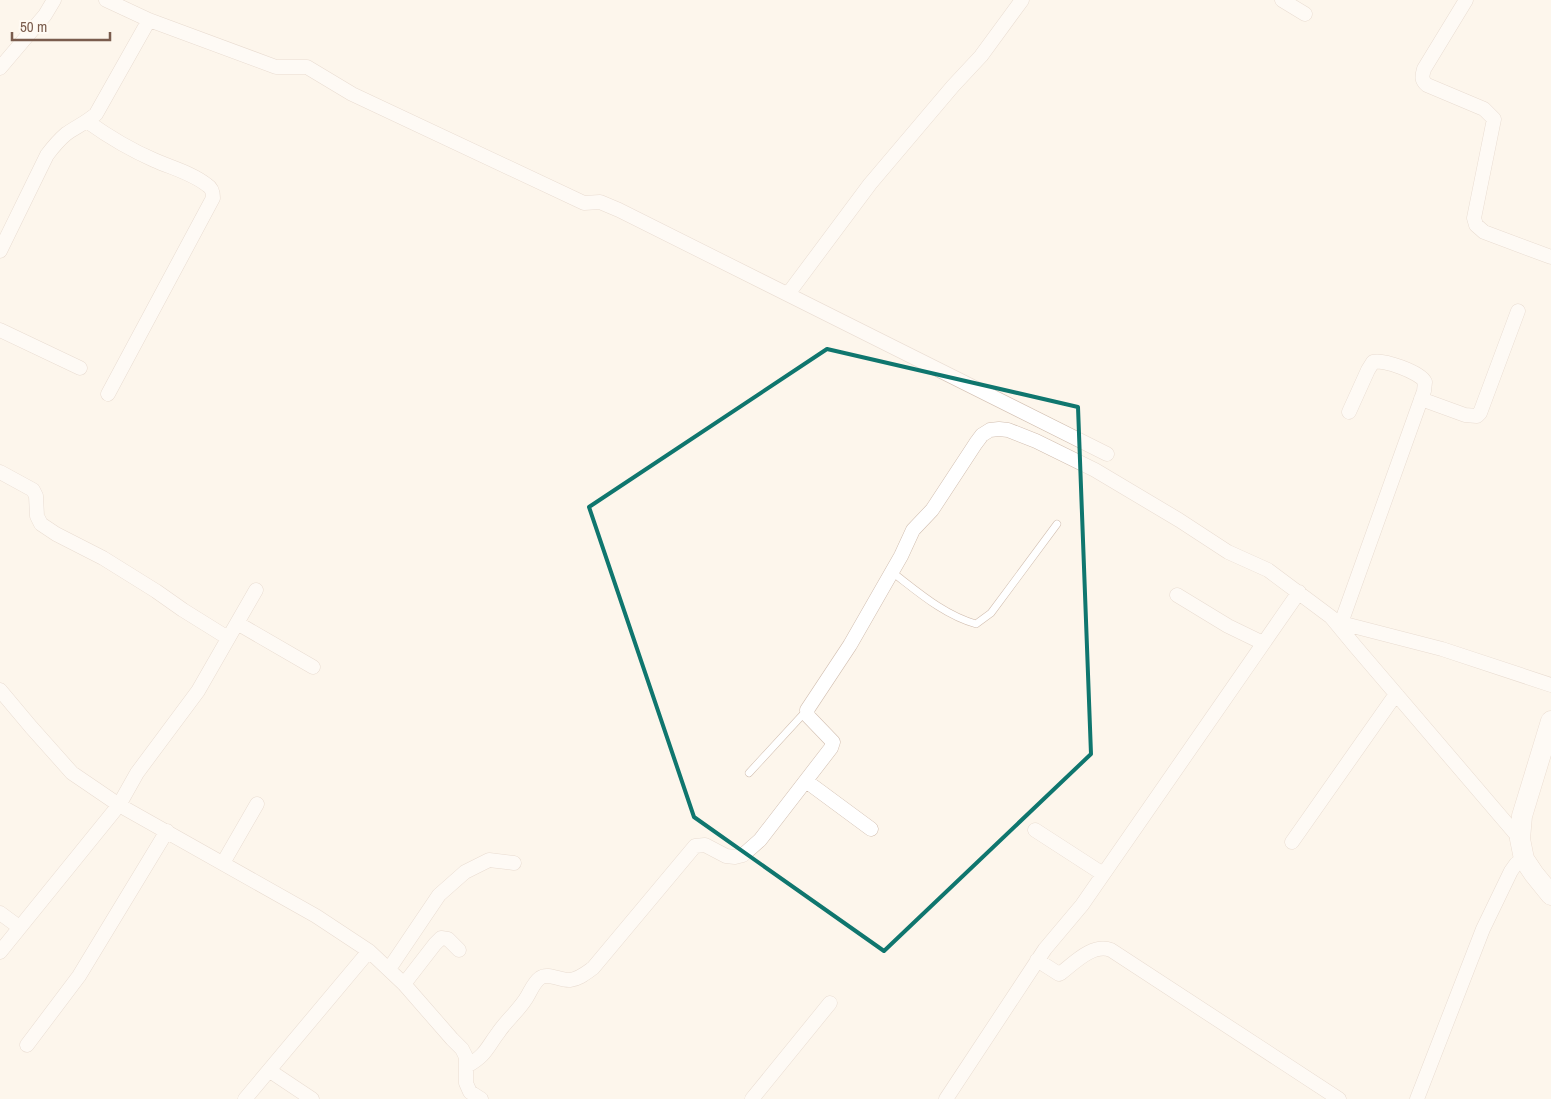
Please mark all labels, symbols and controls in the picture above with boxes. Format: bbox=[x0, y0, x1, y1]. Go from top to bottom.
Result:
scale bar bbox=[12, 10, 110, 42]
text: 50 m bbox=[20, 16, 47, 37]

